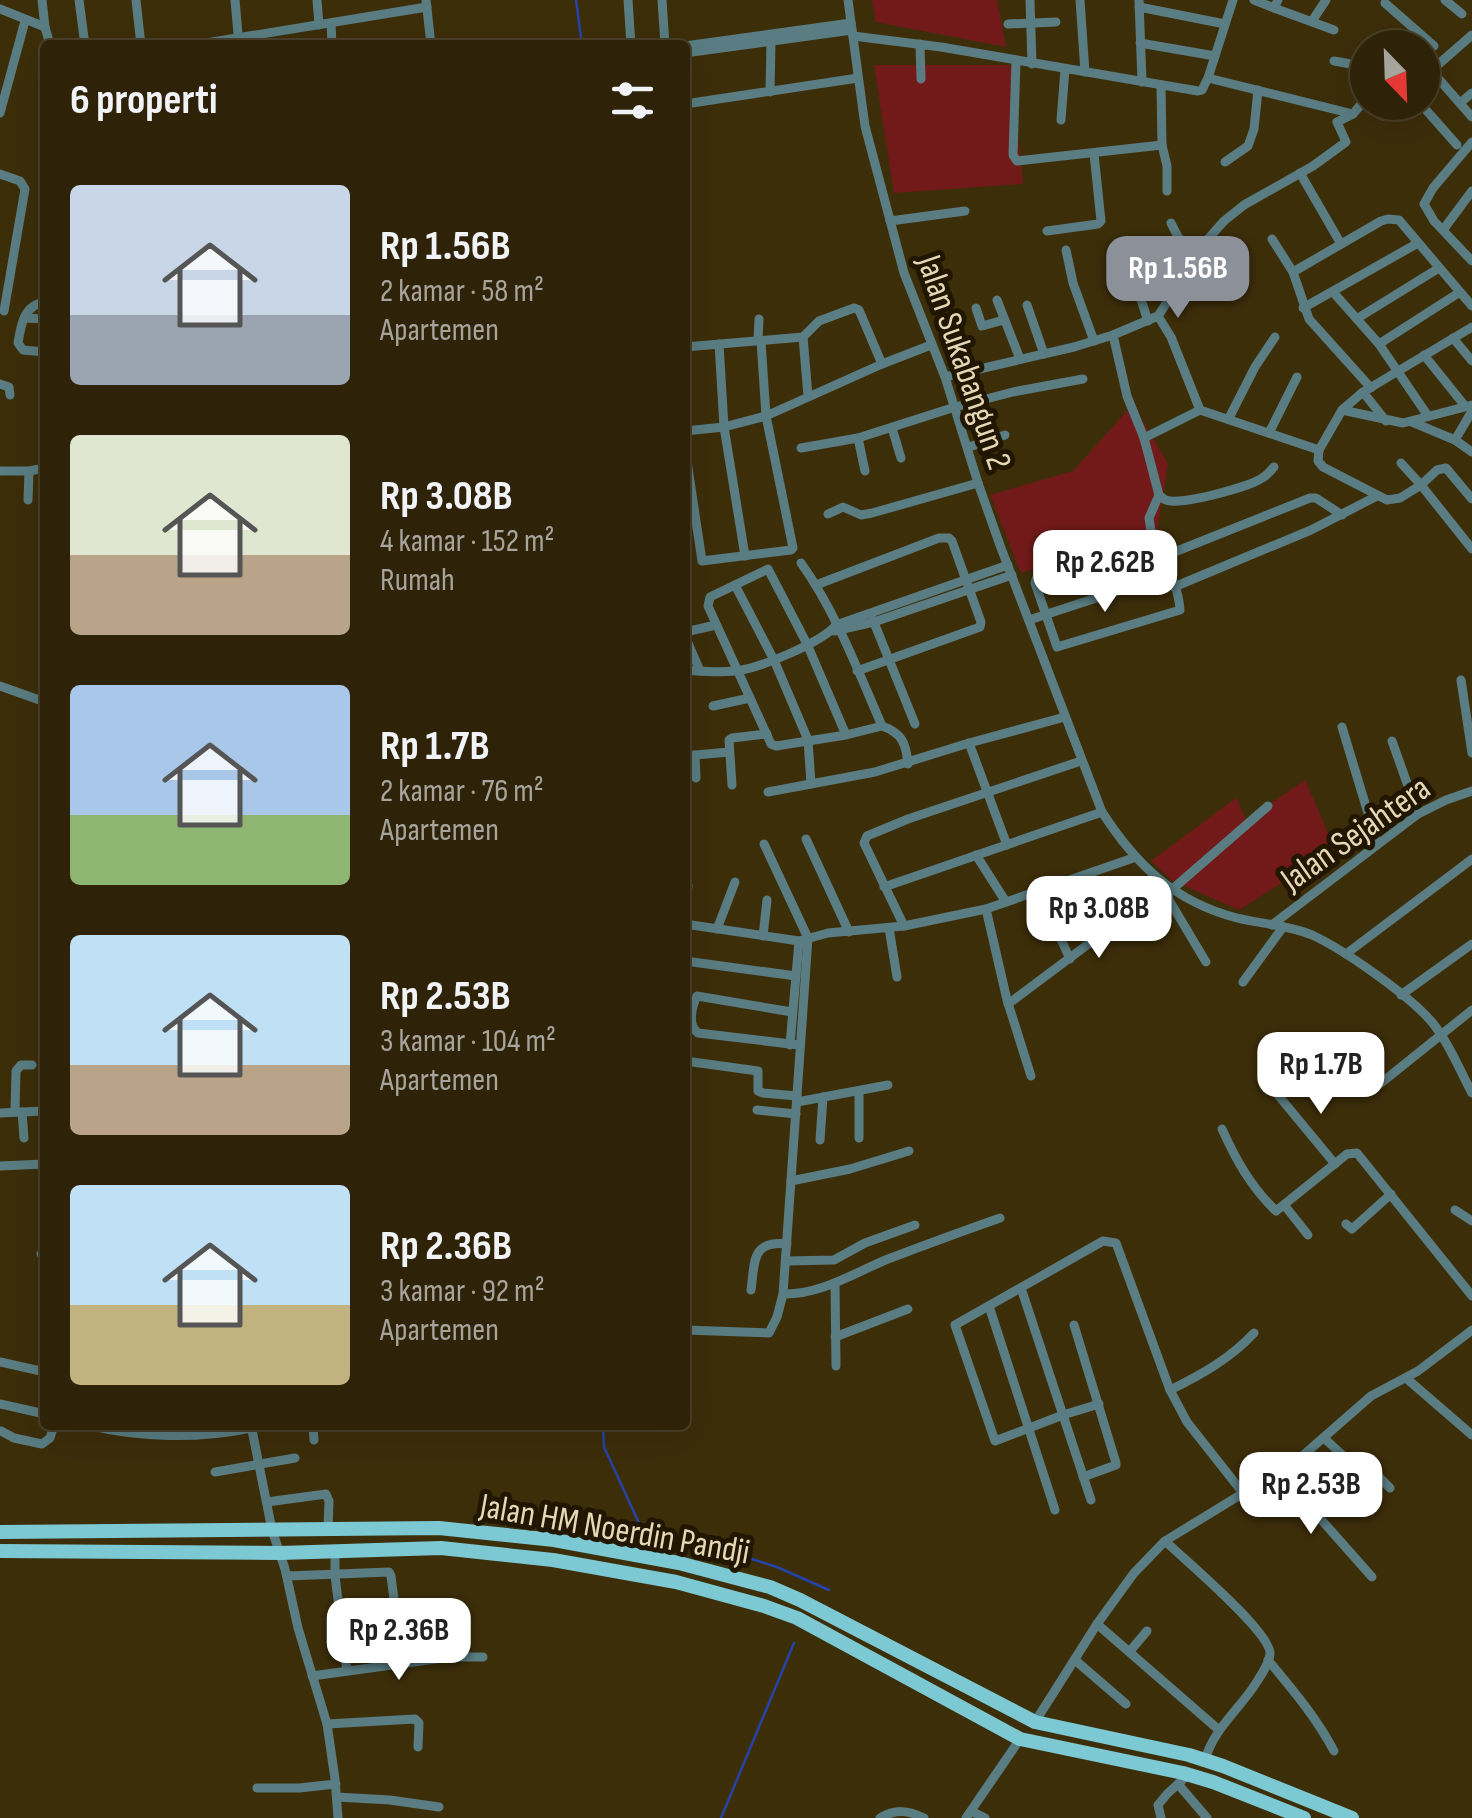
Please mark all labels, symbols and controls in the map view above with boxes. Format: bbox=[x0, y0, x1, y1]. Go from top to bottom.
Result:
north arrow bbox=[1350, 30, 1440, 120]
map controls bbox=[1350, 30, 1440, 120]
icon: filters bbox=[605, 73, 660, 128]
text: 6 properti bbox=[70, 75, 217, 126]
text: Rp 1.56B bbox=[380, 221, 511, 272]
icon: home bbox=[150, 225, 270, 345]
pin: Rp 1.56B bbox=[1075, 236, 1281, 321]
street label: Jalan Sukabangun 2 bbox=[906, 249, 1020, 475]
text: Rp 1.56B bbox=[1128, 249, 1228, 288]
text: 2 kamar · 58 m² bbox=[380, 272, 544, 311]
text: Apartemen bbox=[380, 311, 499, 350]
text: Rp 3.08B bbox=[380, 471, 513, 522]
icon: home bbox=[150, 475, 270, 595]
text: 4 kamar · 152 m² bbox=[380, 522, 554, 561]
pin: Rp 2.62B bbox=[1002, 530, 1208, 615]
text: Rp 2.62B bbox=[1055, 543, 1155, 582]
text: Rumah bbox=[380, 561, 455, 600]
text: Rp 1.7B bbox=[380, 721, 489, 772]
icon: home bbox=[150, 725, 270, 845]
street label: Jalan Sejahtera bbox=[1272, 767, 1439, 902]
text: 2 kamar · 76 m² bbox=[380, 772, 544, 811]
text: Apartemen bbox=[380, 811, 499, 850]
pin: Rp 3.08B bbox=[996, 876, 1202, 961]
text: Rp 3.08B bbox=[1049, 889, 1149, 928]
text: Rp 2.53B bbox=[380, 971, 511, 1022]
icon: home bbox=[150, 975, 270, 1095]
text: 3 kamar · 104 m² bbox=[380, 1022, 556, 1061]
pin: Rp 1.7B bbox=[1229, 1032, 1413, 1117]
text: Rp 1.7B bbox=[1279, 1045, 1363, 1084]
text: Apartemen bbox=[380, 1061, 499, 1100]
text: Rp 2.36B bbox=[380, 1221, 512, 1272]
icon: home bbox=[150, 1225, 270, 1345]
text: 3 kamar · 92 m² bbox=[380, 1272, 545, 1311]
text: Apartemen bbox=[380, 1311, 499, 1350]
pin: Rp 2.53B bbox=[1208, 1452, 1414, 1537]
text: Rp 2.53B bbox=[1261, 1465, 1361, 1504]
street label: Jalan HM Noerdin Pandji bbox=[476, 1484, 753, 1574]
pin: Rp 2.36B bbox=[296, 1598, 502, 1683]
text: Rp 2.36B bbox=[349, 1611, 449, 1650]

